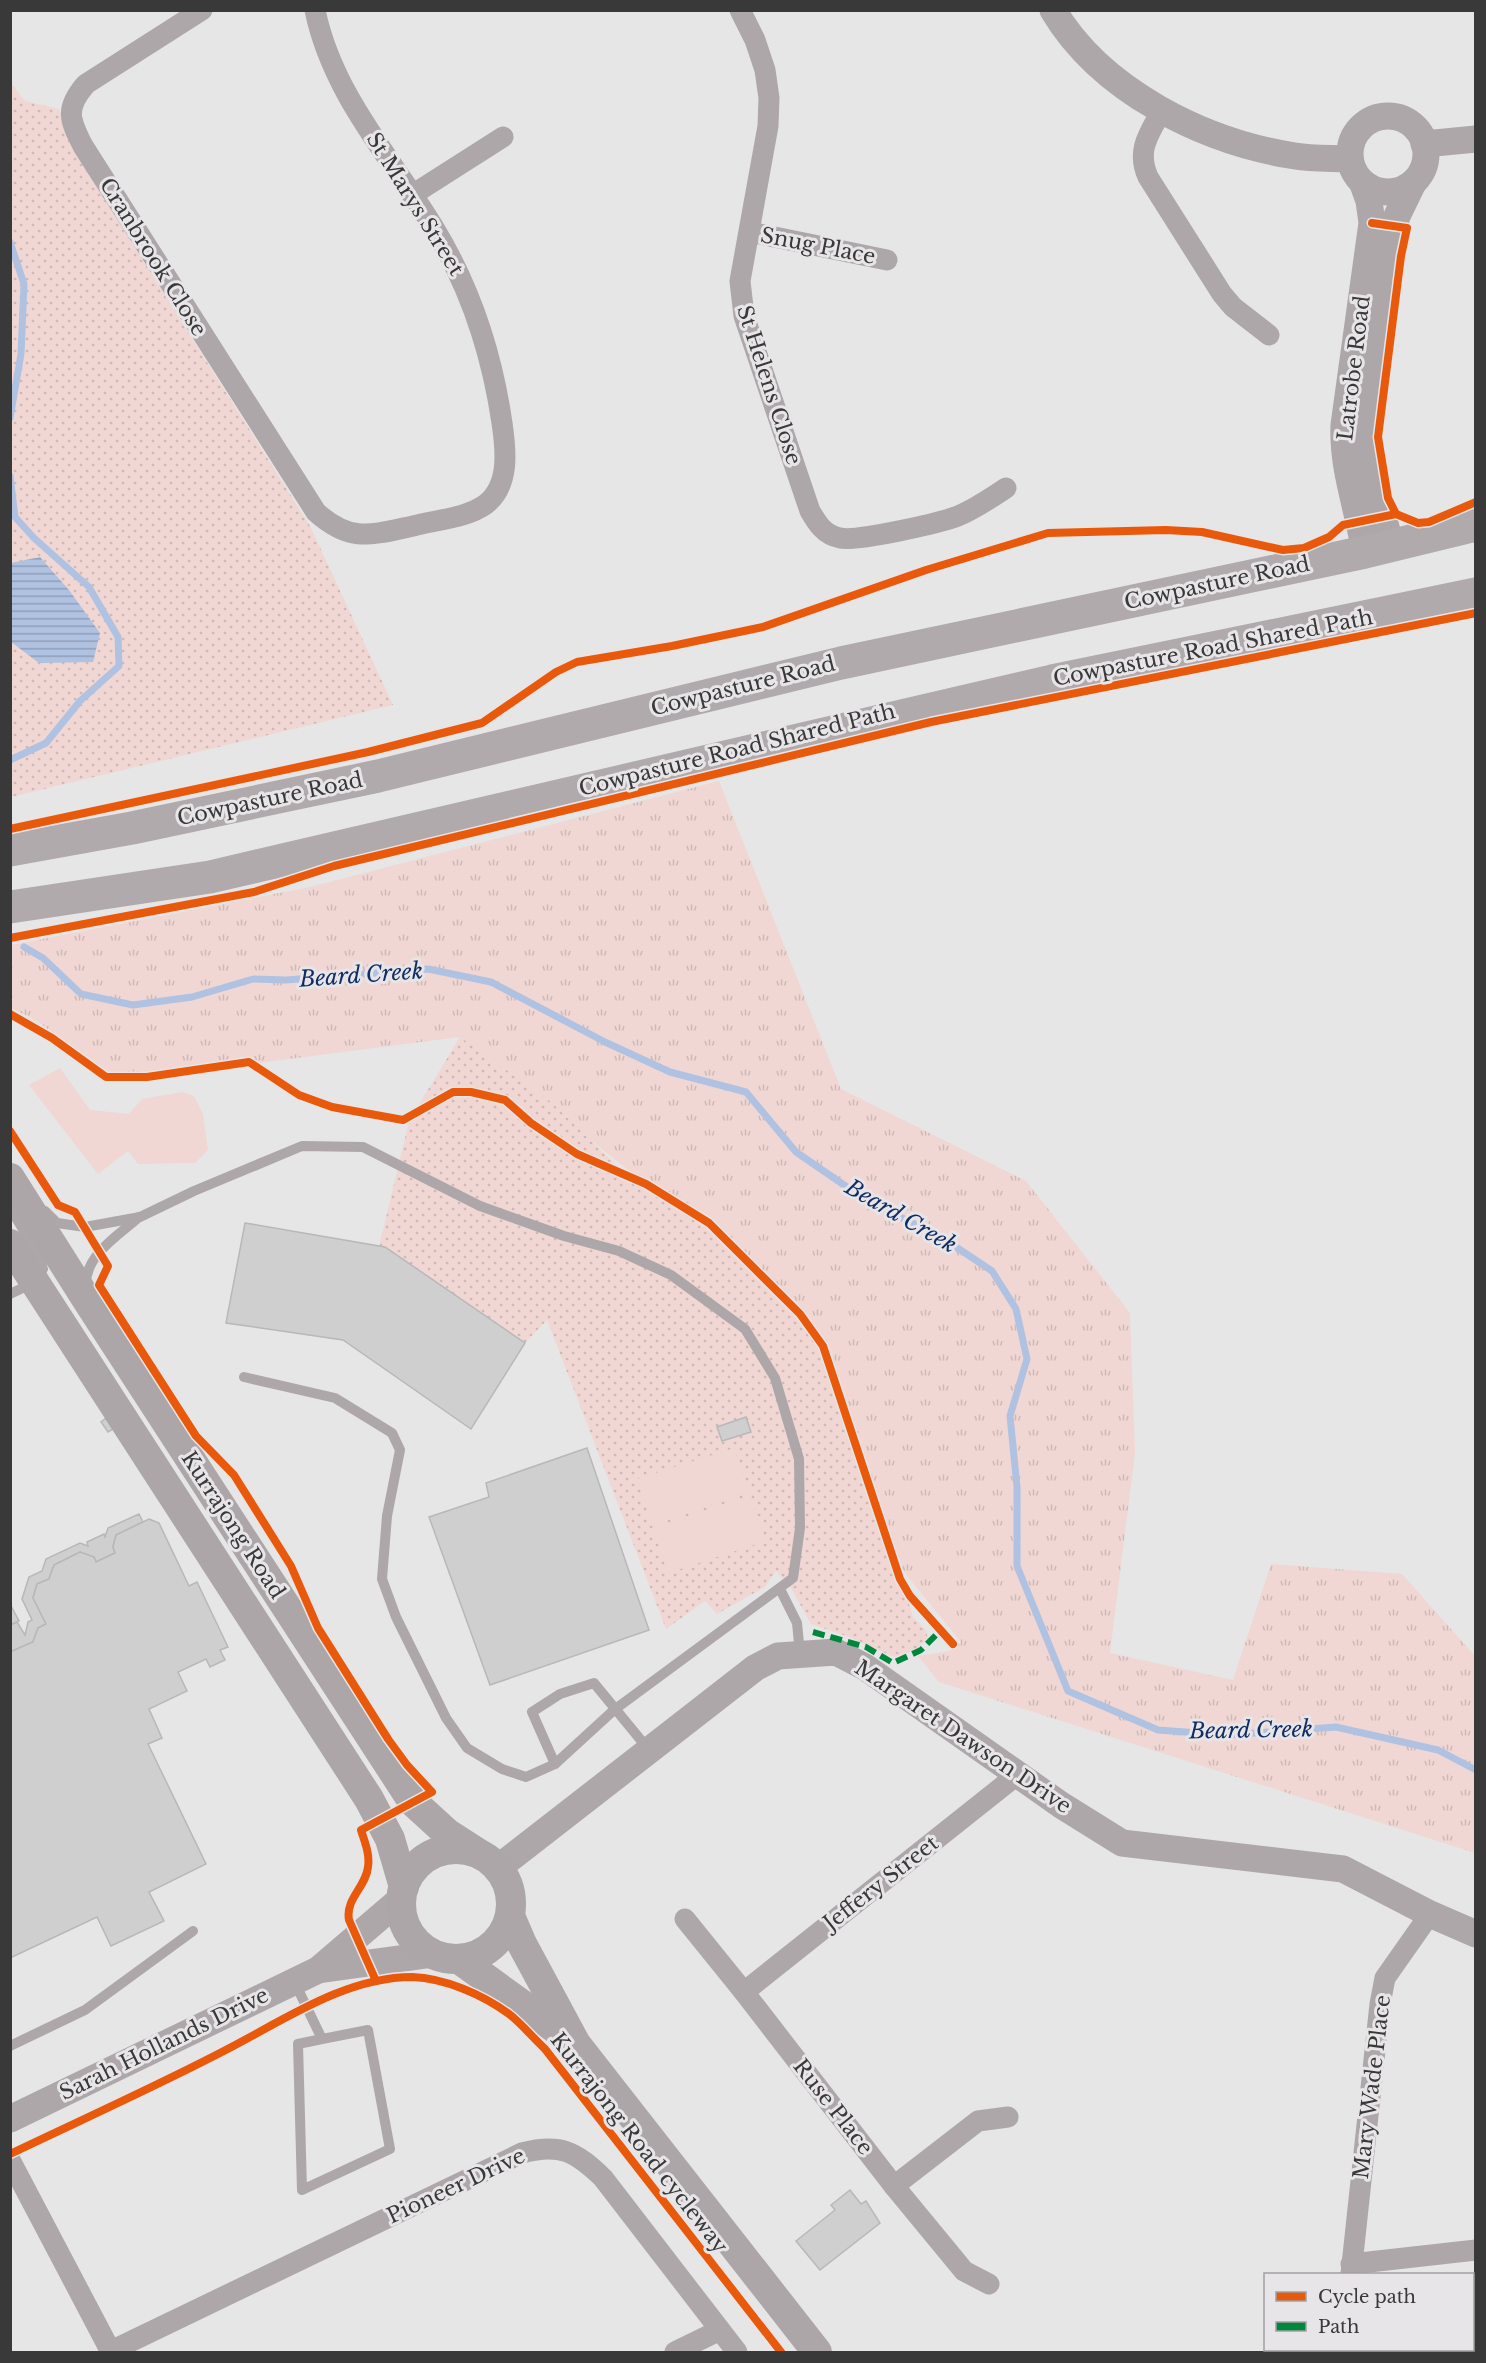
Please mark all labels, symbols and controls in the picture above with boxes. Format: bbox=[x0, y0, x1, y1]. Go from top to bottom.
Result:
street label: St Marys Street bbox=[361, 128, 469, 280]
street label: Cranbrook Close bbox=[94, 173, 212, 341]
street label: Snug Place bbox=[758, 222, 878, 270]
street label: Latrobe Road bbox=[1332, 294, 1376, 442]
street label: St Helens Close bbox=[731, 302, 807, 468]
street label: Cowpasture Road bbox=[1122, 551, 1312, 615]
street label: Cowpasture Road Shared Path bbox=[1051, 604, 1375, 692]
street label: Cowpasture Road bbox=[648, 650, 838, 722]
street label: Cowpasture Road Shared Path bbox=[576, 698, 898, 802]
street label: Cowpasture Road bbox=[175, 767, 365, 831]
water label: Beard Creek bbox=[297, 957, 424, 993]
water label: Beard Creek bbox=[840, 1173, 961, 1259]
street label: Kurrajong Road bbox=[176, 1446, 290, 1604]
street label: Margaret Dawson Drive bbox=[850, 1655, 1076, 1819]
water label: Beard Creek bbox=[1188, 1715, 1313, 1745]
street label: Jeffery Street bbox=[816, 1830, 944, 1938]
street label: Sarah Hollands Drive bbox=[55, 1982, 273, 2106]
street label: Mary Wade Place bbox=[1348, 1993, 1396, 2181]
street label: Kurrajong Road cycleway bbox=[545, 2027, 734, 2259]
street label: Ruse Place bbox=[788, 2054, 878, 2160]
street label: Pioneer Drive bbox=[383, 2143, 529, 2229]
legend bbox=[1264, 2273, 1474, 2351]
text: Cycle path bbox=[1318, 2286, 1416, 2308]
text: Path bbox=[1318, 2316, 1359, 2338]

